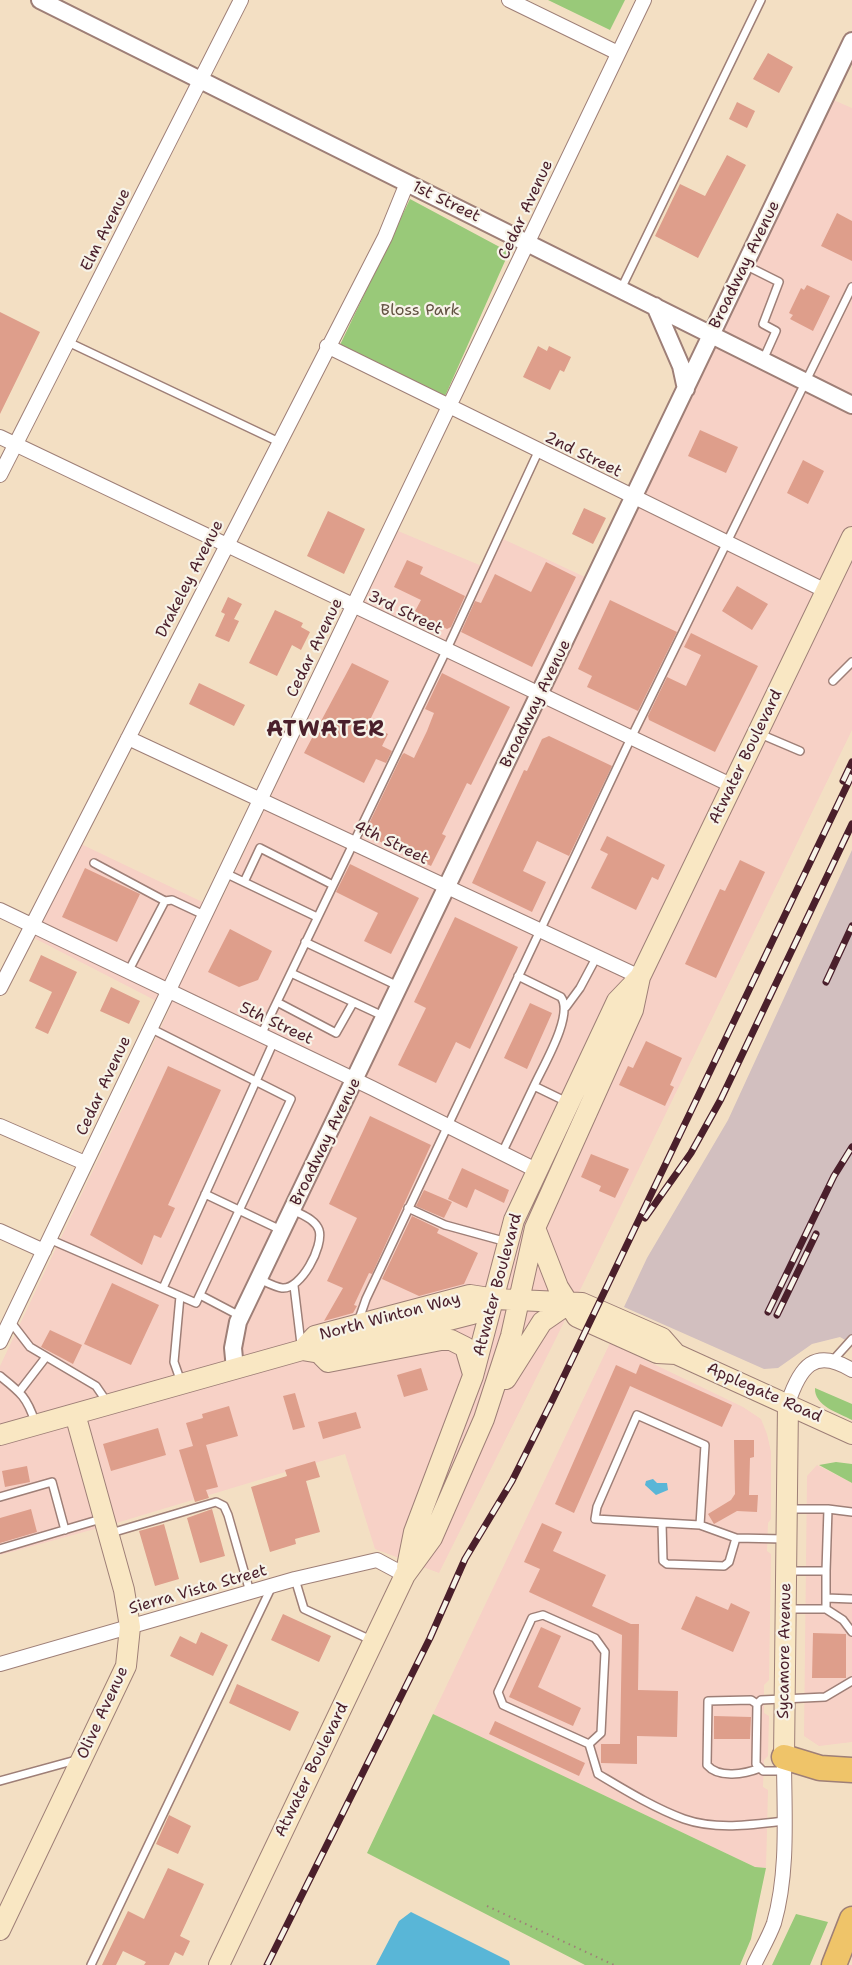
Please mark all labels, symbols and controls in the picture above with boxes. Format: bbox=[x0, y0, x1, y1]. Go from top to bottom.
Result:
street label: Cedar Avenue bbox=[495, 157, 557, 263]
street label: 1st Street bbox=[409, 177, 483, 227]
street label: Elm Avenue bbox=[77, 185, 135, 275]
street label: Broadway Avenue bbox=[706, 198, 784, 332]
park label: Bloss Park bbox=[380, 301, 460, 321]
street label: 2nd Street bbox=[541, 428, 625, 482]
street label: Drakeley Avenue bbox=[152, 517, 228, 641]
street label: 3rd Street bbox=[365, 587, 445, 639]
street label: Cedar Avenue bbox=[283, 595, 347, 701]
street label: Broadway Avenue bbox=[497, 637, 575, 771]
street label: Atwater Boulevard bbox=[705, 687, 787, 827]
district label: ATWATER bbox=[266, 717, 386, 743]
street label: 4th Street bbox=[351, 817, 431, 869]
street label: 5th Street bbox=[236, 999, 316, 1049]
street label: Cedar Avenue bbox=[73, 1033, 135, 1139]
street label: Broadway Avenue bbox=[287, 1075, 365, 1209]
street label: Atwater Boulevard bbox=[470, 1211, 526, 1359]
street label: North Winton Way bbox=[317, 1289, 463, 1345]
street label: Applegate Road bbox=[704, 1359, 824, 1427]
street label: Sierra Vista Street bbox=[127, 1561, 269, 1619]
street label: Sycamore Avenue bbox=[774, 1583, 796, 1719]
street label: Olive Avenue bbox=[73, 1664, 133, 1762]
street label: Atwater Boulevard bbox=[271, 1700, 353, 1840]

